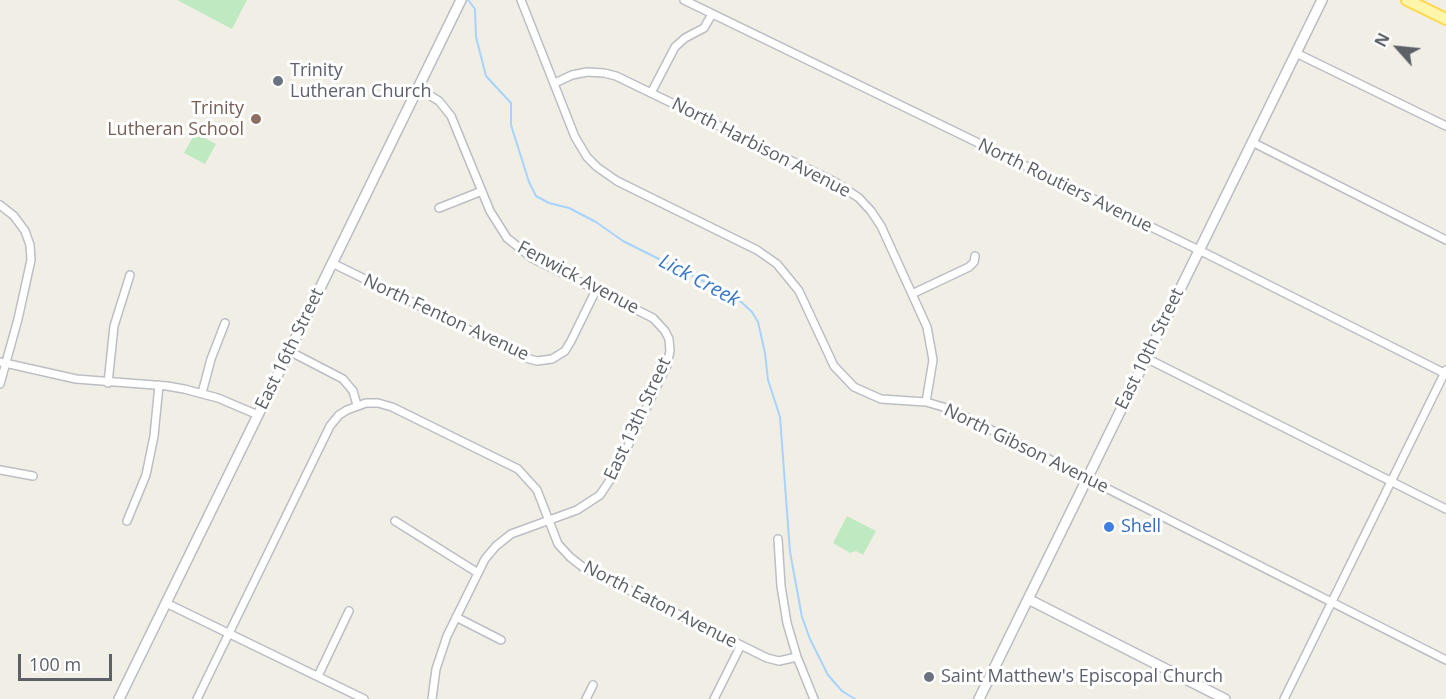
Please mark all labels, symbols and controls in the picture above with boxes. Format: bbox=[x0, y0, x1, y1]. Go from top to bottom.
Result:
north arrow bbox=[1368, 18, 1428, 78]
text: N bbox=[1369, 29, 1395, 51]
place label: Trinity Lutheran Church bbox=[290, 60, 432, 103]
marker: Trinity Lutheran Church bbox=[271, 74, 285, 88]
street label: North Harbison Avenue bbox=[668, 93, 854, 203]
place label: Trinity Lutheran School bbox=[107, 98, 244, 140]
marker: Trinity Lutheran School bbox=[249, 112, 263, 126]
street label: North Routiers Avenue bbox=[974, 134, 1156, 238]
street label: Fenwick Avenue bbox=[514, 237, 642, 319]
water label: Lick Creek bbox=[655, 250, 743, 312]
street label: North Fenton Avenue bbox=[360, 270, 532, 366]
street label: East 16th Street bbox=[251, 285, 329, 413]
street label: East 10th Street bbox=[1111, 285, 1189, 413]
street label: East 13th Street bbox=[600, 354, 676, 484]
street label: North Gibson Avenue bbox=[940, 400, 1112, 498]
place label: Shell bbox=[1121, 516, 1161, 538]
marker: Shell bbox=[1102, 520, 1116, 534]
street label: North Eaton Avenue bbox=[580, 557, 740, 653]
scale bar bbox=[21, 642, 116, 680]
text: 100 m bbox=[29, 652, 81, 676]
place label: Saint Matthew's Episcopal Church bbox=[941, 666, 1223, 688]
marker: Saint Matthew's Episcopal Church bbox=[922, 670, 936, 684]

